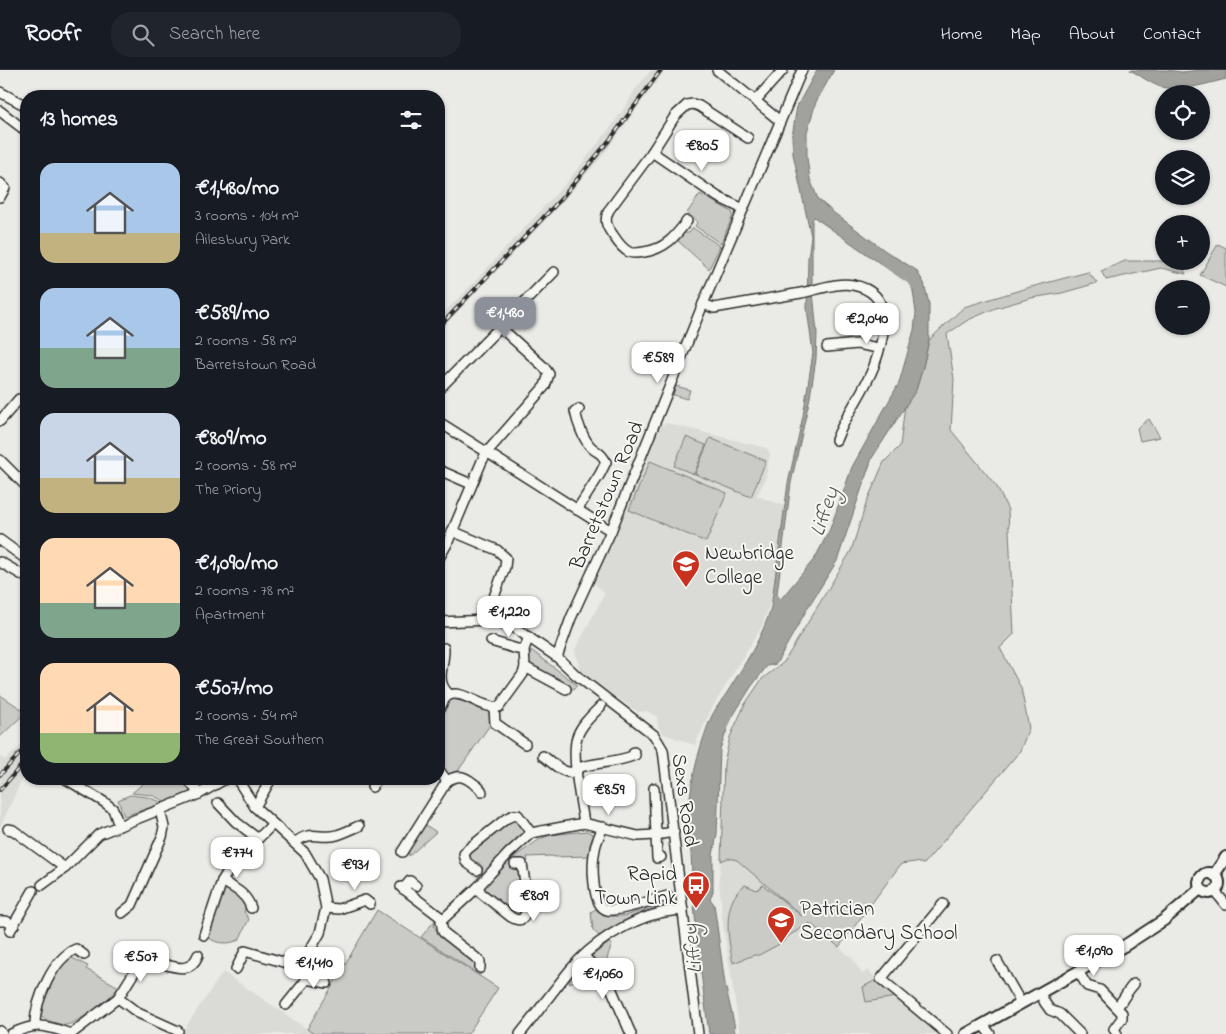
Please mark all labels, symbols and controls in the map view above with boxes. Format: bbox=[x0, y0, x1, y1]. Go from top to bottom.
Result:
search box bbox=[111, 12, 461, 57]
text: Roofr bbox=[25, 17, 81, 52]
icon: search bbox=[129, 21, 157, 49]
text: Search here bbox=[169, 21, 260, 48]
text: Home bbox=[941, 22, 982, 48]
text: Map bbox=[1010, 22, 1041, 48]
text: About bbox=[1069, 22, 1115, 48]
text: Contact bbox=[1143, 22, 1201, 48]
map controls bbox=[1155, 85, 1210, 335]
button: locate bbox=[1155, 85, 1210, 140]
text: 13 homes bbox=[40, 105, 118, 135]
icon: filters bbox=[397, 106, 425, 134]
pin: €805 bbox=[672, 129, 732, 172]
text: €805 bbox=[685, 134, 719, 158]
button: layers bbox=[1155, 150, 1210, 205]
text: €1,480/mo bbox=[195, 174, 279, 204]
icon: home bbox=[80, 183, 140, 243]
text: 3 rooms · 104 m² bbox=[195, 204, 299, 228]
button: + bbox=[1155, 215, 1210, 270]
text: Ailesbury Park bbox=[195, 228, 290, 252]
button: − bbox=[1155, 280, 1210, 335]
pin: €1,480 bbox=[464, 296, 546, 339]
text: €589/mo bbox=[195, 299, 270, 329]
text: €1,480 bbox=[486, 301, 524, 325]
pin: €2,040 bbox=[826, 302, 908, 345]
text: €2,040 bbox=[846, 307, 888, 331]
icon: home bbox=[80, 308, 140, 368]
text: 2 rooms · 58 m² bbox=[195, 329, 297, 353]
pin: €589 bbox=[628, 342, 688, 384]
text: €589 bbox=[642, 346, 674, 370]
text: Barretstown Road bbox=[195, 353, 316, 377]
street label: Barretstown Road bbox=[563, 417, 653, 576]
text: €809/mo bbox=[195, 424, 267, 454]
icon: home bbox=[80, 433, 140, 493]
text: 2 rooms · 58 m² bbox=[195, 454, 297, 478]
text: The Priory bbox=[195, 478, 261, 502]
water label: Liffey bbox=[803, 482, 849, 541]
place label: Newbridge College bbox=[705, 539, 795, 595]
text: €1,090/mo bbox=[195, 549, 278, 579]
school or university icon: Newbridge College bbox=[671, 549, 701, 588]
icon: home bbox=[80, 558, 140, 618]
text: 2 rooms · 78 m² bbox=[195, 579, 294, 603]
pin: €1,220 bbox=[468, 596, 550, 638]
text: €1,220 bbox=[488, 600, 530, 624]
text: Apartment bbox=[195, 603, 265, 627]
text: €507/mo bbox=[195, 674, 273, 704]
icon: home bbox=[80, 683, 140, 743]
text: 2 rooms · 54 m² bbox=[195, 704, 297, 728]
text: The Great Southern bbox=[195, 728, 324, 752]
street label: Sexs Road bbox=[663, 752, 705, 849]
pin: €859 bbox=[579, 774, 639, 816]
text: €859 bbox=[593, 778, 625, 802]
pin: €774 bbox=[207, 836, 267, 879]
text: €774 bbox=[222, 841, 252, 865]
pin: €931 bbox=[325, 848, 385, 891]
text: €931 bbox=[341, 853, 369, 877]
place label: Rapid Town Link bbox=[594, 860, 678, 914]
bus stop icon: Rapid Town Link bbox=[681, 870, 711, 909]
pin: €809 bbox=[504, 880, 564, 922]
text: €809 bbox=[520, 884, 548, 908]
place label: Patrician Secondary School bbox=[800, 895, 958, 951]
school or university icon: Patrician Secondary School bbox=[766, 905, 796, 944]
water label: Liffey bbox=[675, 921, 713, 975]
pin: €1,090 bbox=[1053, 934, 1135, 977]
text: €1,090 bbox=[1075, 939, 1113, 963]
pin: €507 bbox=[111, 940, 171, 983]
text: €507 bbox=[124, 945, 158, 969]
pin: €1,410 bbox=[273, 946, 355, 989]
text: €1,410 bbox=[295, 951, 333, 975]
pin: €1,060 bbox=[562, 958, 644, 1000]
text: €1,060 bbox=[583, 962, 623, 986]

